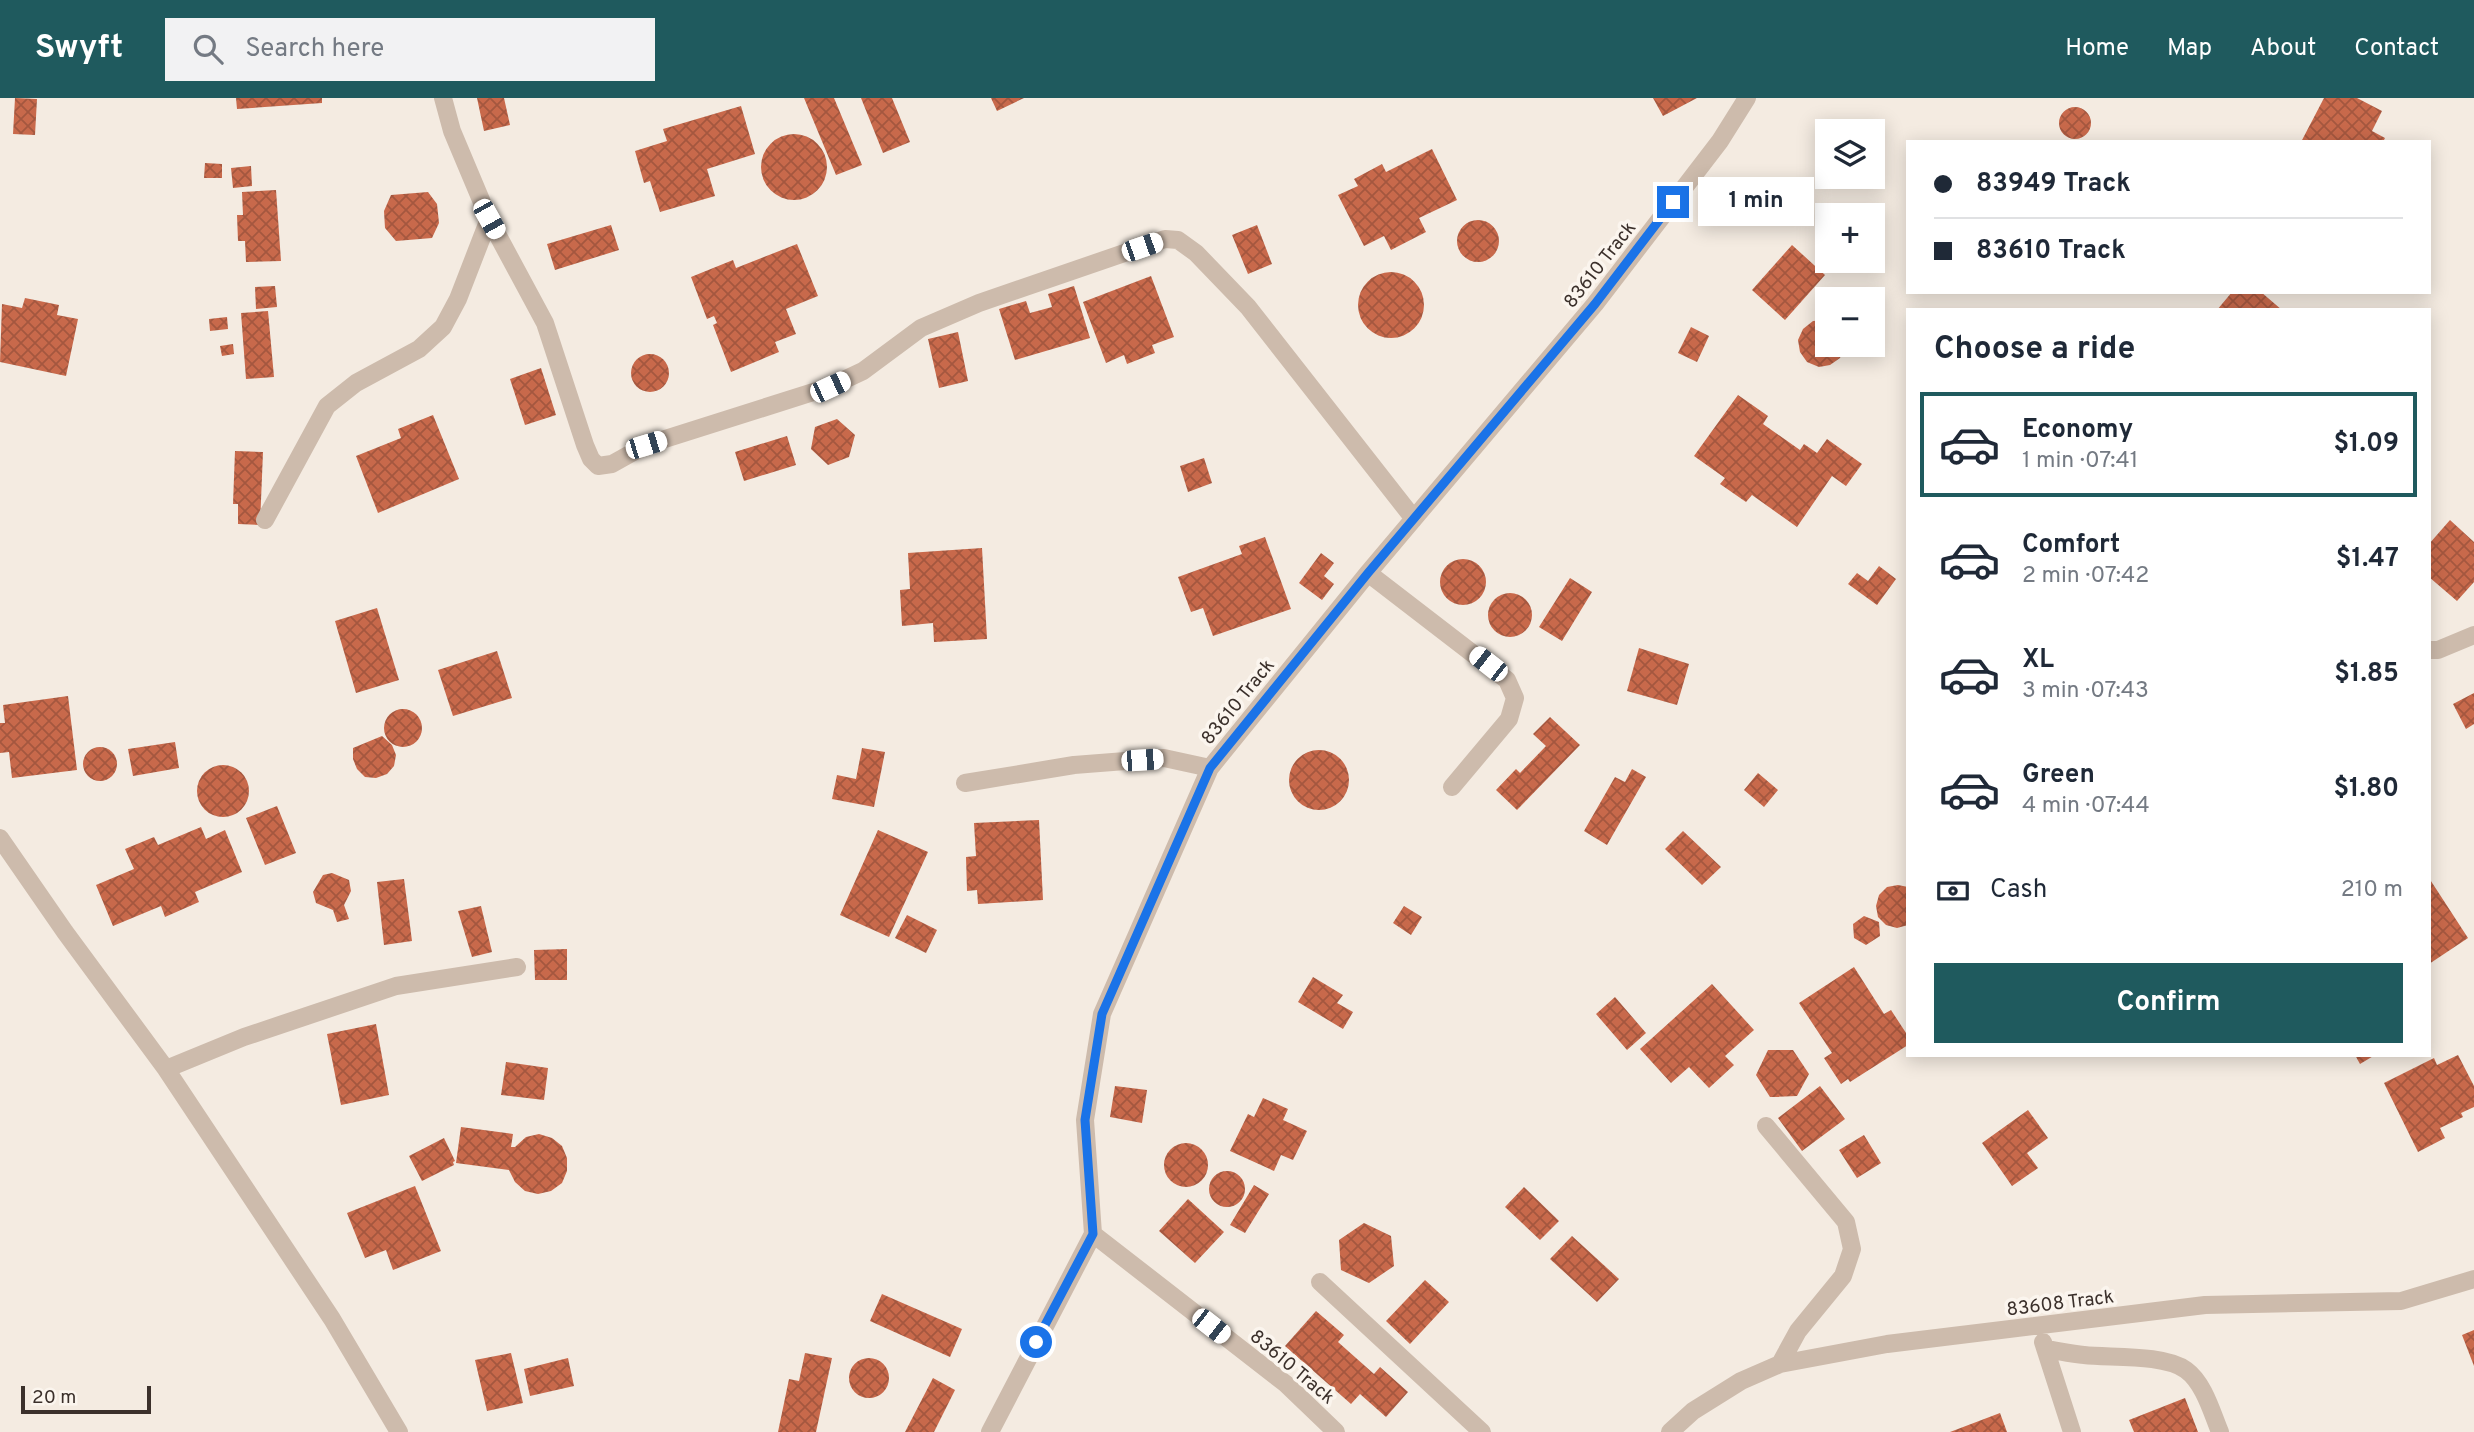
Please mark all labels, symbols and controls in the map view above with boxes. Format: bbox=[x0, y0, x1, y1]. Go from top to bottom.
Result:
search box bbox=[165, 18, 655, 81]
text: Swyft bbox=[35, 28, 123, 70]
icon: search bbox=[189, 30, 227, 68]
text: Search here bbox=[245, 33, 384, 66]
text: Home bbox=[2065, 34, 2129, 64]
text: Map bbox=[2167, 34, 2212, 64]
text: About bbox=[2250, 34, 2316, 64]
text: Contact bbox=[2354, 34, 2439, 64]
map controls bbox=[1815, 119, 1885, 357]
button: layers bbox=[1815, 119, 1885, 189]
text: 83949 Track bbox=[1976, 168, 2131, 201]
callout: 1 min bbox=[1698, 178, 1813, 226]
route end bbox=[1657, 186, 1689, 218]
text: 1 min bbox=[1728, 187, 1784, 216]
car bbox=[470, 196, 509, 242]
button: + bbox=[1815, 203, 1885, 273]
street label: 83610 Track bbox=[1559, 217, 1642, 313]
car bbox=[1119, 230, 1166, 264]
text: 83610 Track bbox=[1976, 235, 2126, 268]
button: − bbox=[1815, 287, 1885, 357]
text: Choose a ride bbox=[1934, 330, 2135, 370]
car bbox=[807, 369, 854, 405]
icon: car bbox=[1938, 413, 2001, 476]
text: Economy bbox=[2022, 414, 2133, 447]
text: $1.09 bbox=[2333, 428, 2399, 461]
car bbox=[623, 429, 670, 461]
text: 1 min · 07:41 bbox=[2022, 447, 2138, 476]
icon: car bbox=[1938, 528, 2001, 591]
text: Comfort bbox=[2022, 529, 2120, 562]
text: $1.47 bbox=[2336, 543, 2399, 576]
text: 2 min · 07:42 bbox=[2022, 562, 2149, 591]
car bbox=[1465, 643, 1512, 685]
icon: car bbox=[1938, 643, 2001, 706]
text: XL bbox=[2022, 644, 2054, 677]
street label: 83610 Track bbox=[1197, 654, 1281, 750]
text: $1.85 bbox=[2334, 658, 2399, 691]
text: 3 min · 07:43 bbox=[2022, 677, 2149, 706]
car bbox=[1121, 748, 1164, 772]
icon: car bbox=[1938, 758, 2001, 821]
text: Green bbox=[2022, 759, 2095, 792]
text: $1.80 bbox=[2333, 773, 2399, 806]
text: 4 min · 07:44 bbox=[2022, 792, 2150, 821]
icon: cash bbox=[1934, 872, 1972, 910]
text: Cash bbox=[1990, 874, 2047, 907]
text: 210 m bbox=[2341, 876, 2403, 905]
button: Confirm bbox=[1934, 963, 2403, 1043]
street label: 83608 Track bbox=[2005, 1285, 2115, 1322]
car bbox=[1188, 1305, 1235, 1347]
street label: 83610 Track bbox=[1244, 1325, 1339, 1410]
route start bbox=[1020, 1326, 1052, 1358]
scale bar bbox=[21, 1383, 150, 1415]
text: 20 m bbox=[32, 1386, 76, 1410]

